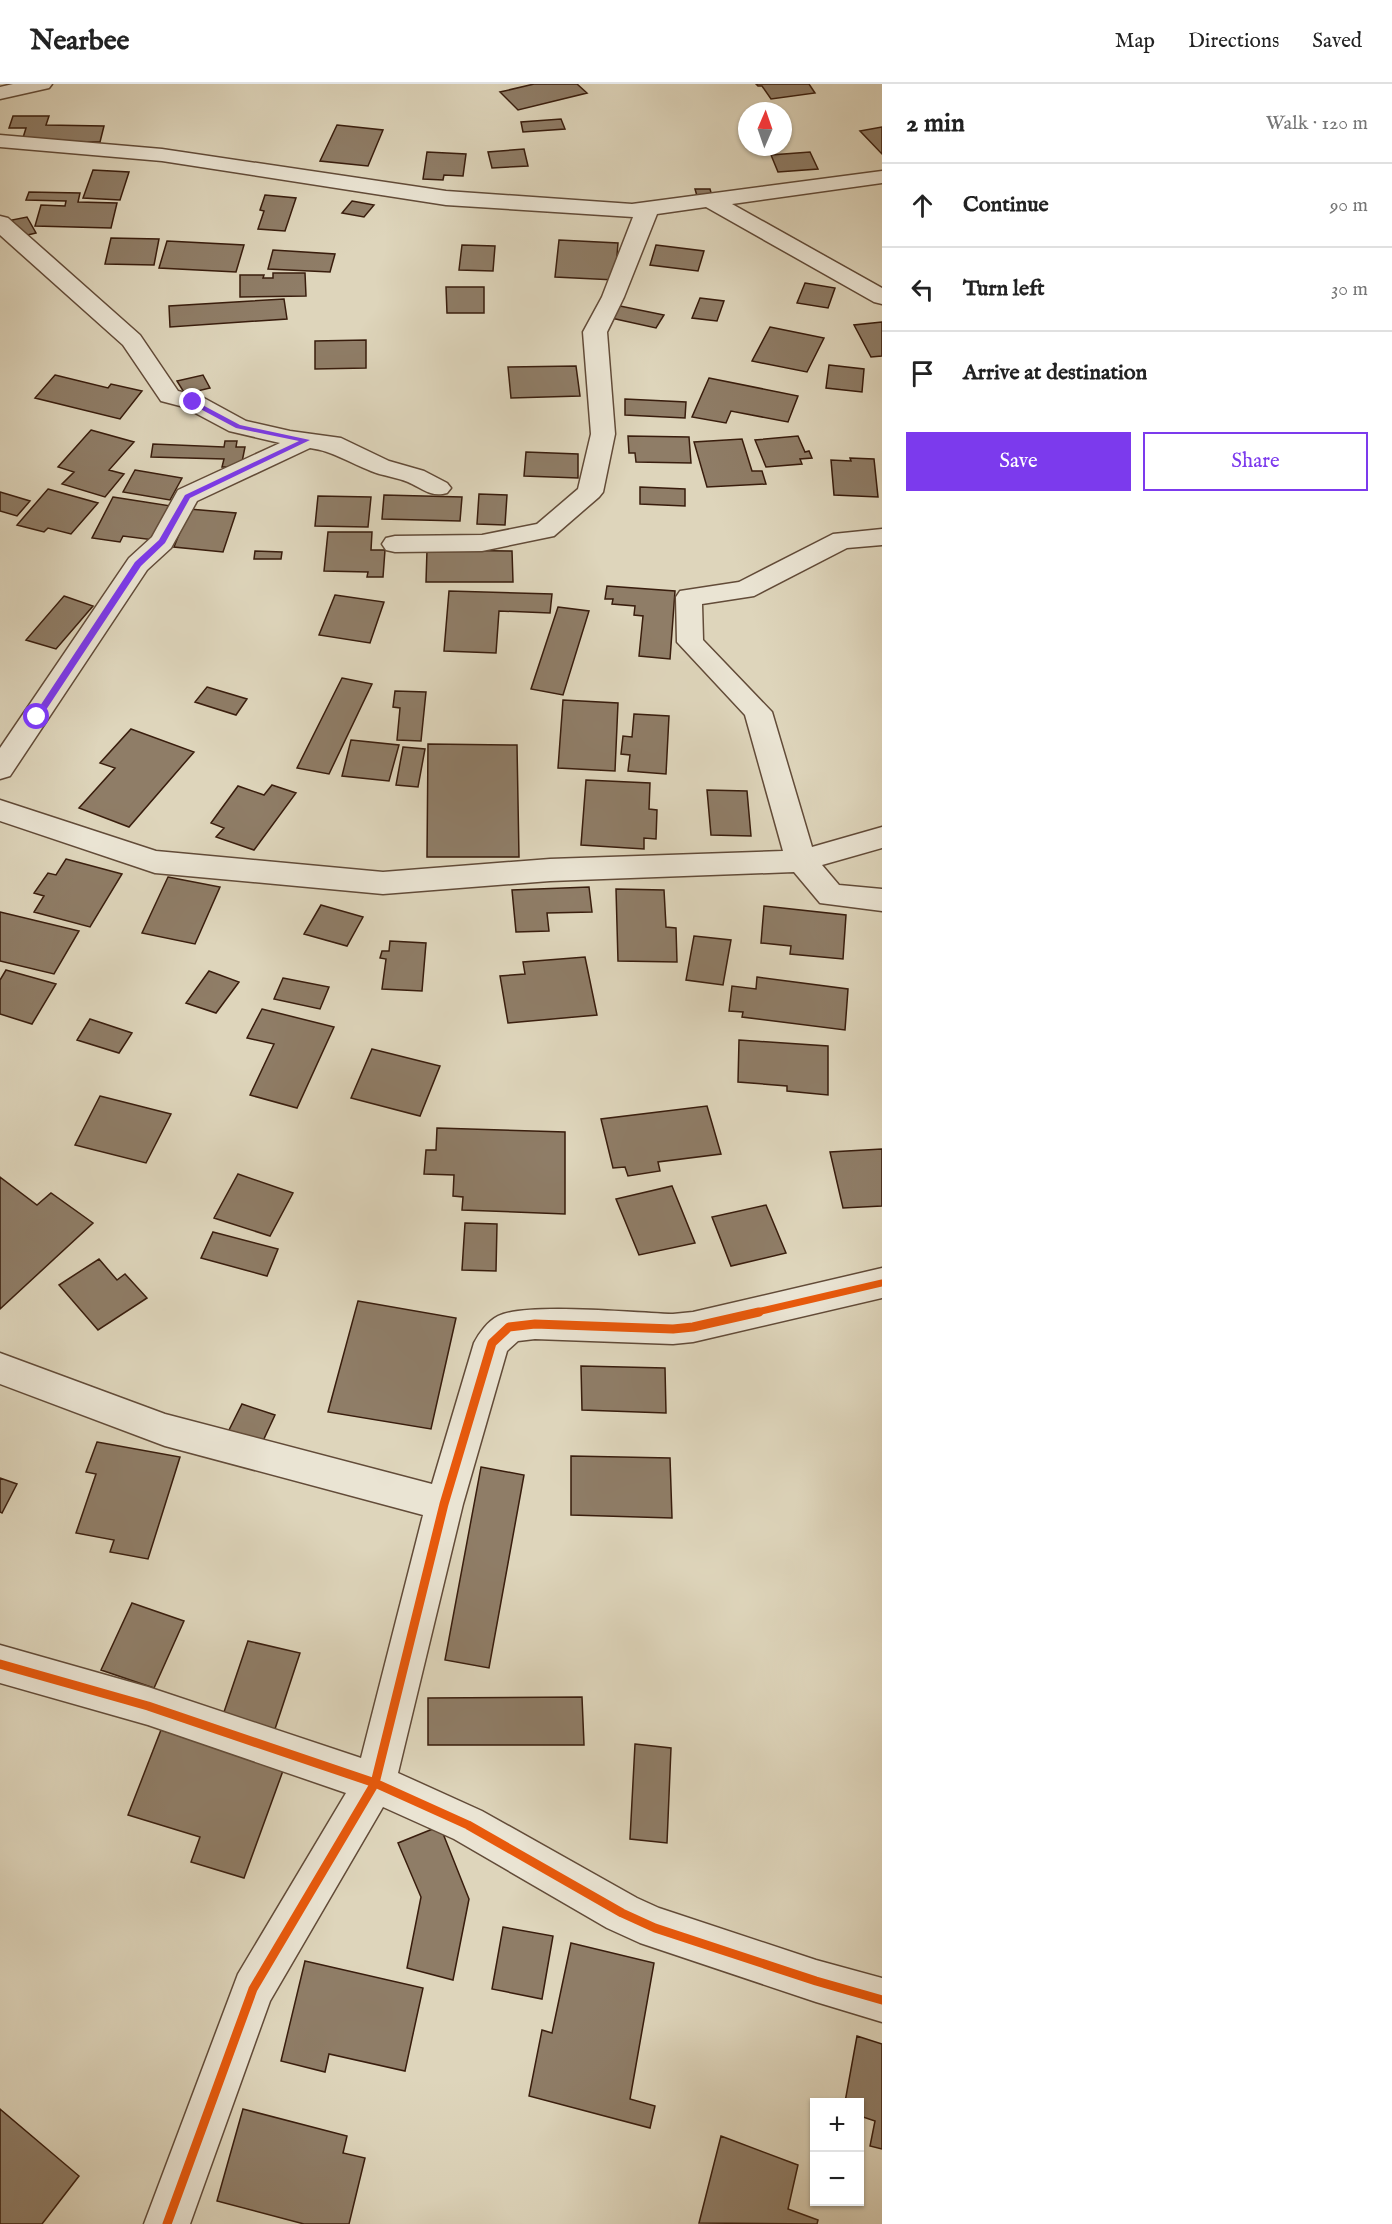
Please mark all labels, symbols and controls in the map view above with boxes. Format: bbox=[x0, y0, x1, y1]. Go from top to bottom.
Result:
text: Nearbee bbox=[30, 24, 129, 59]
text: Map bbox=[1115, 28, 1155, 55]
text: Directions bbox=[1188, 28, 1279, 55]
text: Saved bbox=[1312, 28, 1362, 55]
north arrow bbox=[738, 102, 792, 156]
text: 2 min bbox=[906, 107, 965, 140]
text: Walk · 120 m bbox=[1266, 111, 1368, 136]
icon: ahead bbox=[906, 189, 939, 222]
text: Continue bbox=[963, 191, 1049, 219]
text: 90 m bbox=[1330, 193, 1368, 218]
icon: left bbox=[906, 273, 939, 306]
text: Turn left bbox=[963, 275, 1045, 303]
text: 30 m bbox=[1331, 277, 1368, 302]
icon: arrive bbox=[906, 357, 939, 390]
text: Arrive at destination bbox=[963, 359, 1147, 387]
route end bbox=[179, 388, 205, 414]
button: Save bbox=[906, 432, 1131, 491]
button: Share bbox=[1143, 432, 1368, 491]
route start bbox=[23, 703, 49, 729]
map controls bbox=[810, 2098, 864, 2206]
button: + bbox=[810, 2098, 864, 2152]
button: − bbox=[810, 2152, 864, 2206]

